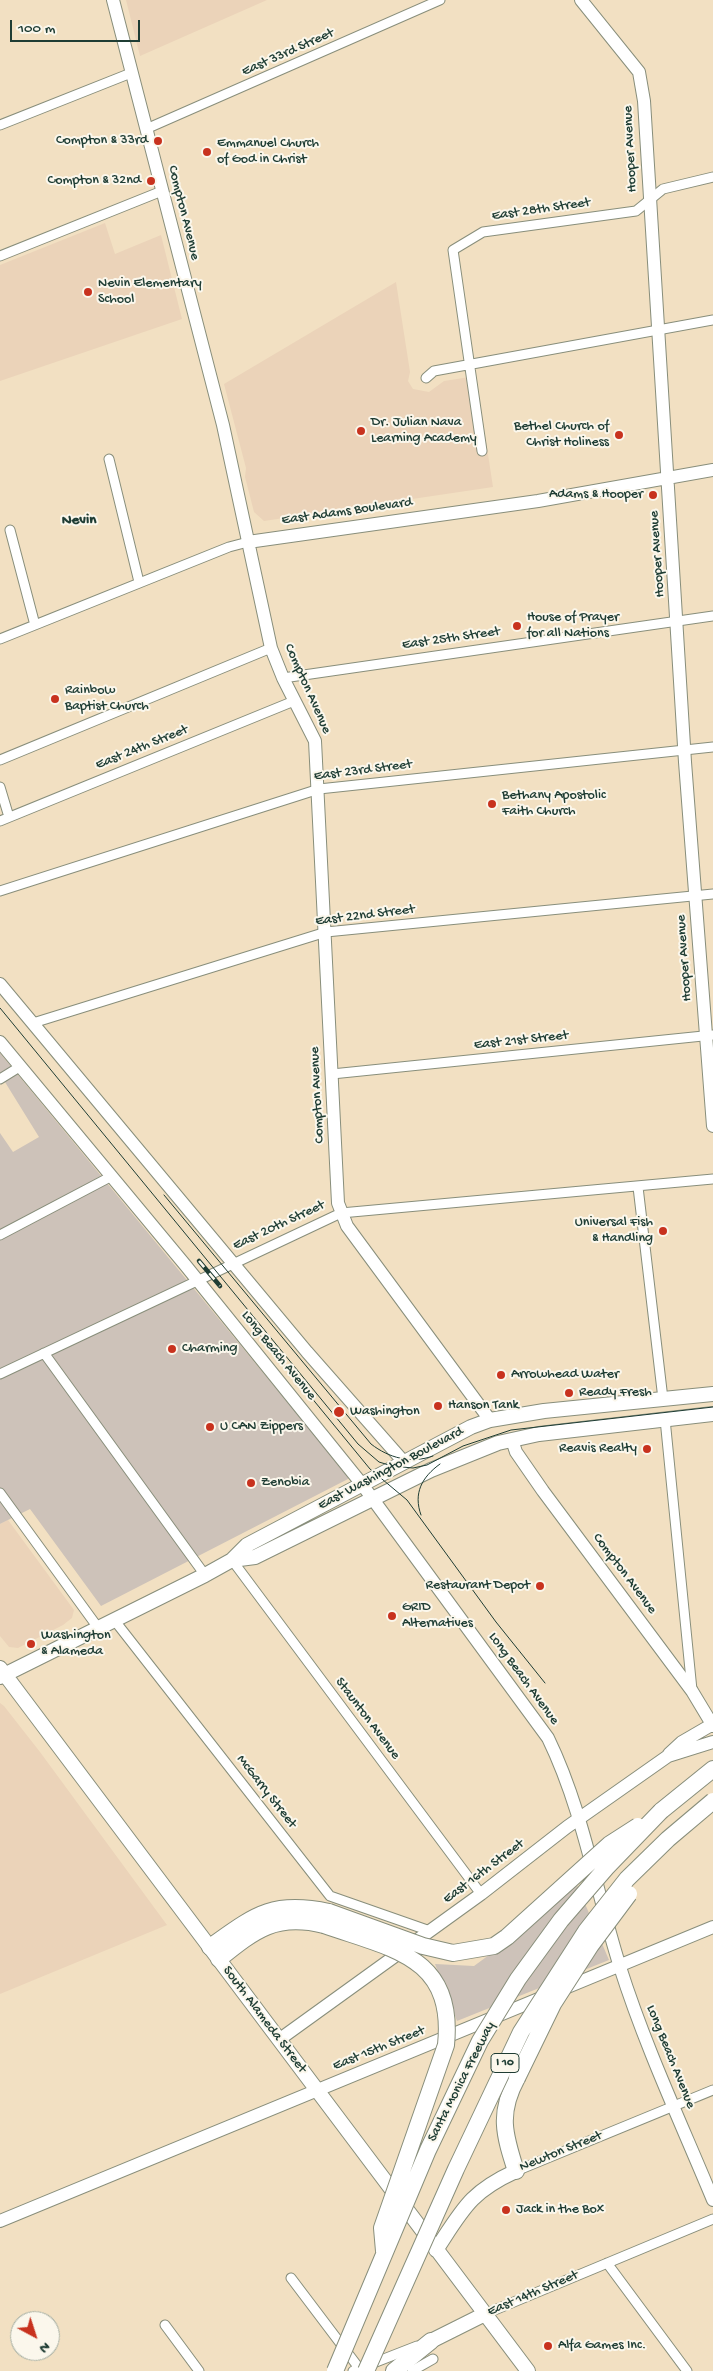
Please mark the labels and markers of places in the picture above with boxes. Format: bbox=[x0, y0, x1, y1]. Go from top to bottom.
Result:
place label: Compton & 33rd bbox=[56, 133, 148, 149]
marker: Compton & 33rd bbox=[152, 135, 164, 147]
place label: Emmanuel Church of God in Christ bbox=[217, 136, 319, 168]
marker: Emmanuel Church of God in Christ bbox=[201, 146, 213, 158]
place label: Compton & 32nd bbox=[48, 173, 141, 189]
marker: Compton & 32nd bbox=[145, 175, 157, 187]
place label: Nevin Elementary School bbox=[98, 276, 202, 308]
marker: Nevin Elementary School bbox=[82, 286, 94, 298]
place label: Dr. Julian Nava Learning Academy bbox=[371, 415, 477, 448]
place label: Bethel Church of Christ Holiness bbox=[514, 419, 609, 452]
marker: Dr. Julian Nava Learning Academy bbox=[355, 425, 367, 437]
marker: Bethel Church of Christ Holiness bbox=[613, 429, 625, 441]
place label: Adams & Hooper bbox=[549, 487, 643, 503]
marker: Adams & Hooper bbox=[647, 489, 659, 501]
place label: House of Prayer for all Nations bbox=[527, 610, 619, 642]
marker: House of Prayer for all Nations bbox=[511, 620, 523, 632]
place label: Rainbow Baptist Church bbox=[65, 683, 149, 716]
marker: Rainbow Baptist Church bbox=[49, 693, 61, 705]
place label: Bethany Apostolic Faith Church bbox=[502, 788, 606, 820]
marker: Bethany Apostolic Faith Church bbox=[486, 798, 498, 810]
place label: Universal Fish & Handling bbox=[575, 1215, 653, 1248]
marker: Universal Fish & Handling bbox=[657, 1225, 669, 1237]
place label: Charming bbox=[182, 1341, 237, 1357]
marker: Charming bbox=[166, 1343, 178, 1355]
place label: Arrowhead Water bbox=[511, 1367, 619, 1383]
marker: Arrowhead Water bbox=[495, 1369, 507, 1381]
place label: Ready Fresh bbox=[579, 1385, 652, 1401]
marker: Ready Fresh bbox=[563, 1387, 575, 1399]
place label: Hanson Tank bbox=[448, 1398, 519, 1414]
marker: Hanson Tank bbox=[432, 1400, 444, 1412]
place label: Washington bbox=[350, 1404, 420, 1420]
marker: Washington bbox=[332, 1405, 346, 1419]
place label: U CAN Zippers bbox=[220, 1419, 303, 1435]
marker: U CAN Zippers bbox=[204, 1421, 216, 1433]
place label: Reavis Realty bbox=[559, 1441, 637, 1457]
marker: Reavis Realty bbox=[641, 1443, 653, 1455]
place label: Zenobia bbox=[261, 1475, 309, 1491]
marker: Zenobia bbox=[245, 1477, 257, 1489]
place label: Restaurant Depot bbox=[426, 1578, 530, 1594]
marker: Restaurant Depot bbox=[534, 1580, 546, 1592]
place label: GRID Alternatives bbox=[402, 1600, 473, 1632]
marker: GRID Alternatives bbox=[386, 1610, 398, 1622]
place label: Washington & Alameda bbox=[41, 1628, 111, 1660]
marker: Washington & Alameda bbox=[25, 1638, 37, 1650]
place label: Jack in the Box bbox=[516, 2202, 604, 2218]
marker: Jack in the Box bbox=[500, 2204, 512, 2216]
place label: Alfa Games Inc. bbox=[558, 2338, 646, 2354]
marker: Alfa Games Inc. bbox=[542, 2340, 554, 2352]

